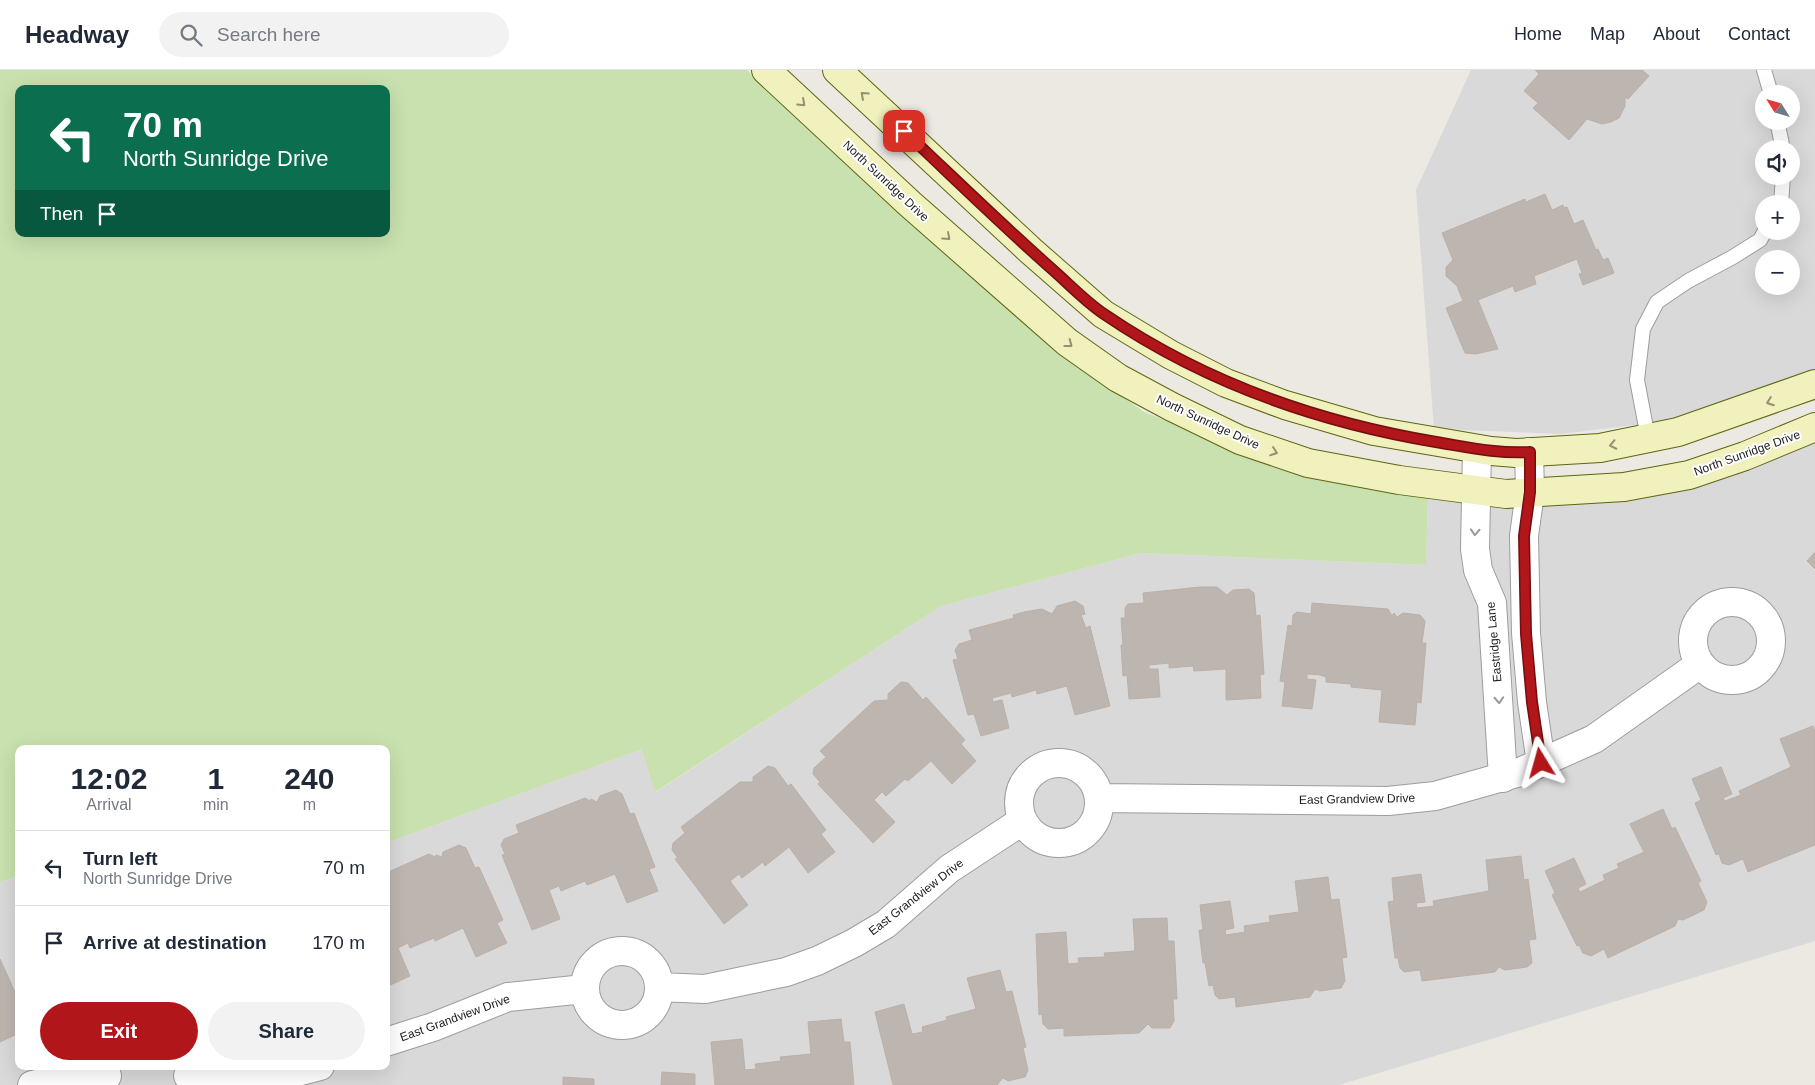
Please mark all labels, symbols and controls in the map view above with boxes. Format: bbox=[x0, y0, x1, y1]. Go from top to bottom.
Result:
search box bbox=[159, 12, 509, 57]
text: Headway bbox=[25, 21, 129, 48]
icon: search bbox=[177, 21, 205, 49]
text: Search here bbox=[217, 24, 321, 45]
text: Home bbox=[1514, 24, 1562, 44]
text: Map bbox=[1590, 24, 1625, 44]
text: About bbox=[1653, 24, 1700, 44]
text: Contact bbox=[1728, 24, 1790, 44]
north arrow bbox=[1755, 85, 1800, 130]
map controls bbox=[1755, 85, 1800, 295]
one-way arrow bbox=[861, 92, 870, 101]
one-way arrow bbox=[796, 97, 805, 106]
icon: left bbox=[40, 105, 105, 170]
text: 70 m bbox=[123, 105, 203, 144]
pin bbox=[883, 110, 925, 152]
icon: arrive bbox=[890, 117, 918, 145]
street label: North Sunridge Drive bbox=[840, 138, 932, 225]
button: sound bbox=[1755, 140, 1800, 185]
text: North Sunridge Drive bbox=[123, 146, 328, 171]
button: + bbox=[1755, 195, 1800, 240]
icon: arrive bbox=[93, 200, 121, 228]
text: Then bbox=[40, 203, 83, 224]
one-way arrow bbox=[941, 231, 950, 240]
button: − bbox=[1755, 250, 1800, 295]
one-way arrow bbox=[1063, 338, 1073, 347]
street label: North Sunridge Drive bbox=[1154, 392, 1262, 452]
one-way arrow bbox=[1766, 396, 1774, 406]
street label: North Sunridge Drive bbox=[1692, 427, 1802, 479]
one-way arrow bbox=[1609, 440, 1618, 450]
one-way arrow bbox=[1270, 446, 1278, 456]
one-way arrow bbox=[1470, 529, 1481, 537]
street label: Eastridge Lane bbox=[1483, 601, 1504, 683]
one-way arrow bbox=[1493, 697, 1504, 705]
position arrow bbox=[1514, 736, 1566, 788]
text: 12:02 bbox=[71, 762, 147, 795]
text: 1 bbox=[207, 762, 224, 795]
text: 240 bbox=[284, 762, 334, 795]
street label: East Grandview Drive bbox=[1299, 791, 1415, 807]
text: Arrival bbox=[86, 796, 132, 813]
text: min bbox=[203, 796, 229, 813]
text: m bbox=[303, 796, 316, 813]
text: Turn left bbox=[83, 848, 158, 869]
icon: left bbox=[40, 854, 68, 882]
street label: East Grandview Drive bbox=[866, 856, 966, 938]
text: 70 m bbox=[323, 857, 365, 878]
text: North Sunridge Drive bbox=[83, 870, 232, 887]
icon: arrive bbox=[40, 929, 68, 957]
text: Arrive at destination bbox=[83, 932, 267, 953]
text: 170 m bbox=[312, 932, 365, 953]
street label: East Grandview Drive bbox=[398, 991, 512, 1044]
button: Exit bbox=[40, 1002, 198, 1060]
button: Share bbox=[208, 1002, 365, 1060]

